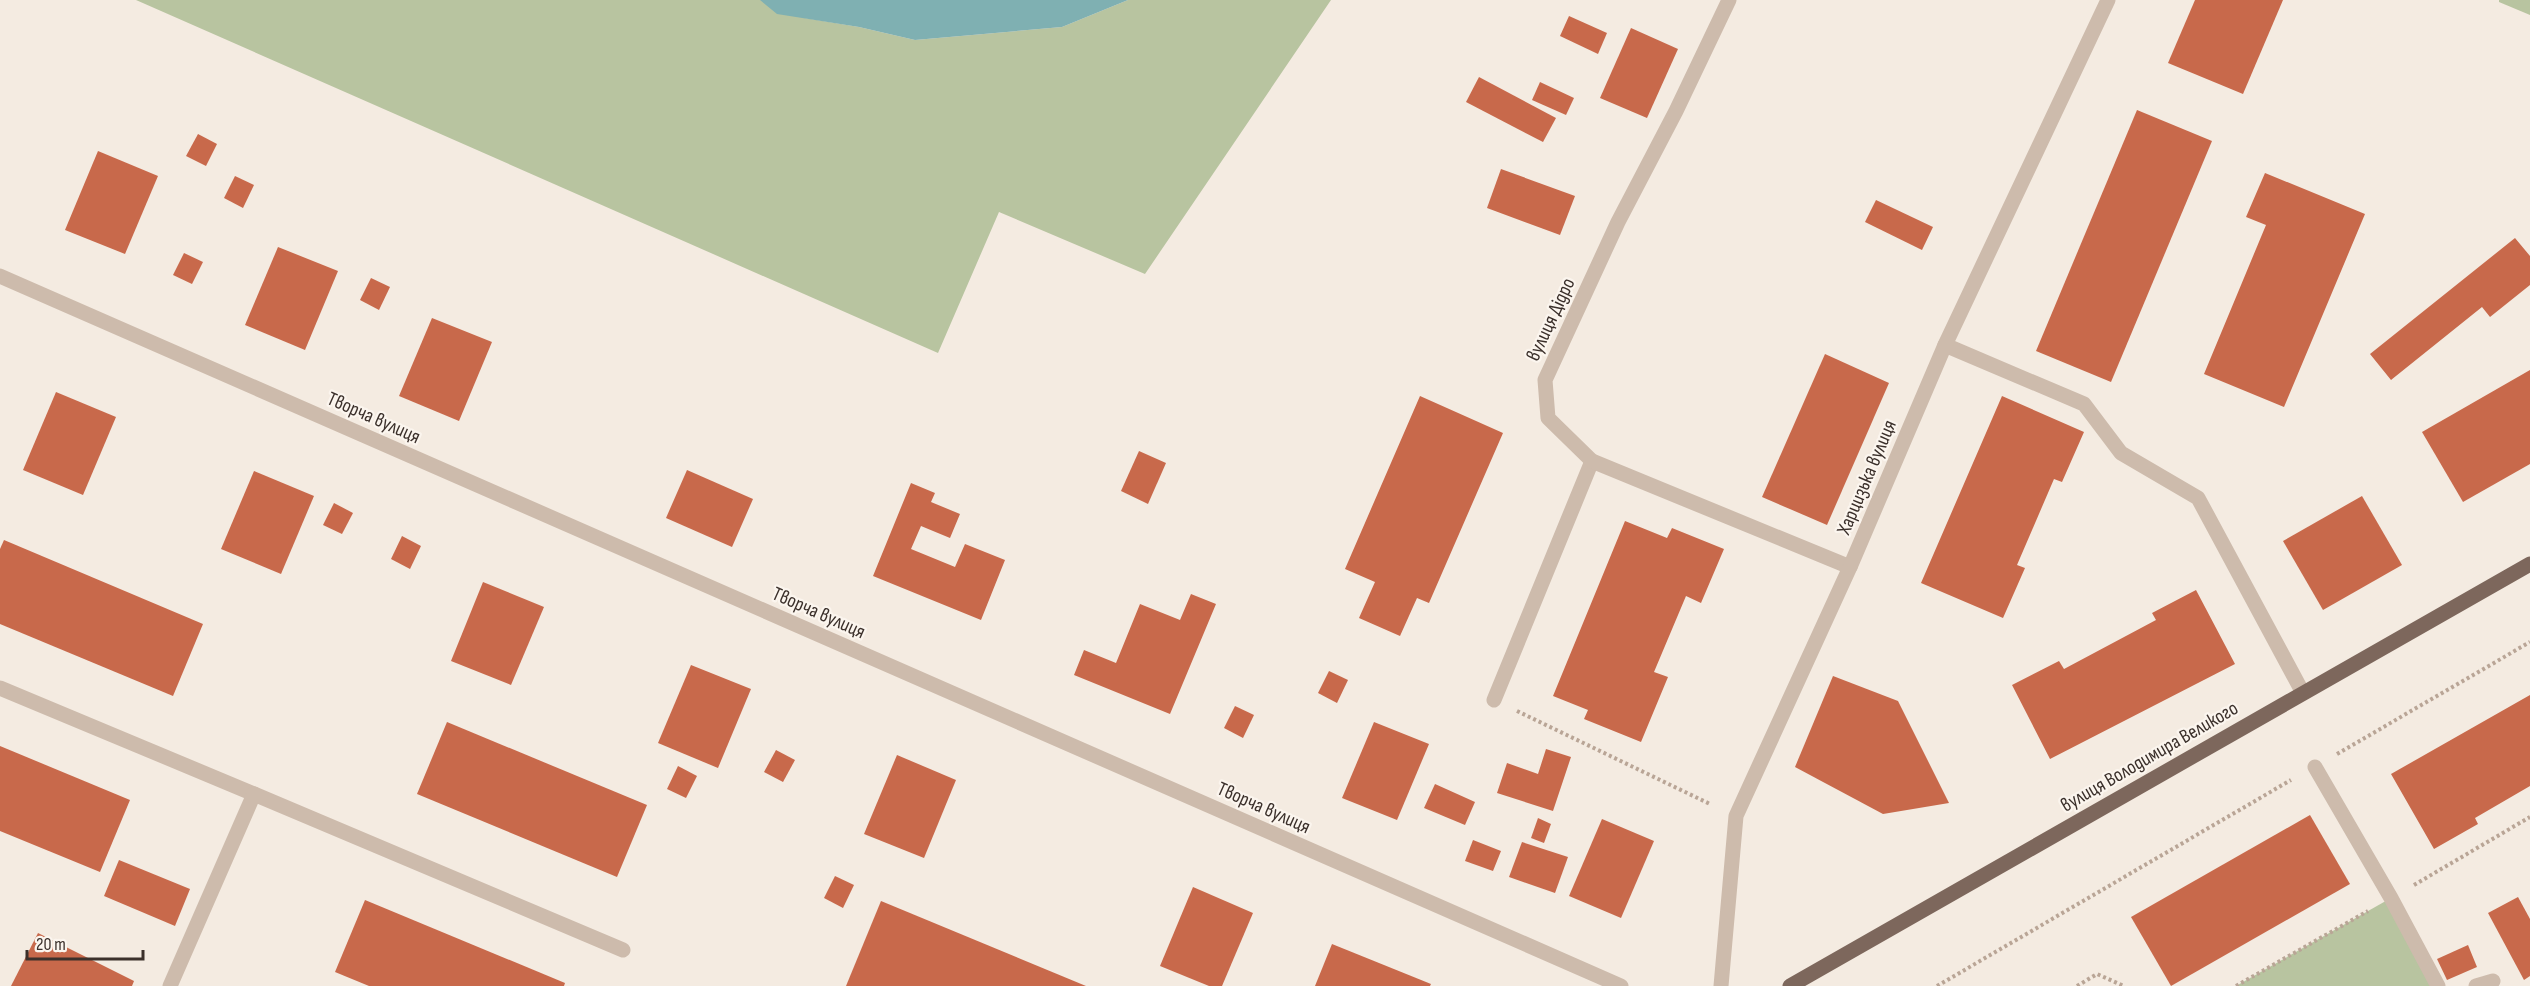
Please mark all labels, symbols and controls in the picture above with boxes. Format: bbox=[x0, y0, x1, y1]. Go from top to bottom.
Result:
street label: вулиця Дідро bbox=[1521, 274, 1581, 365]
street label: Творча вулиця bbox=[323, 387, 424, 449]
street label: Харцизька вулиця bbox=[1832, 417, 1902, 539]
street label: Творча вулиця bbox=[768, 582, 869, 644]
street label: вулиця Володимира Великого bbox=[2057, 696, 2242, 817]
street label: Творча вулиця bbox=[1213, 777, 1314, 839]
scale bar bbox=[27, 923, 142, 961]
text: 20 m bbox=[36, 934, 66, 955]

